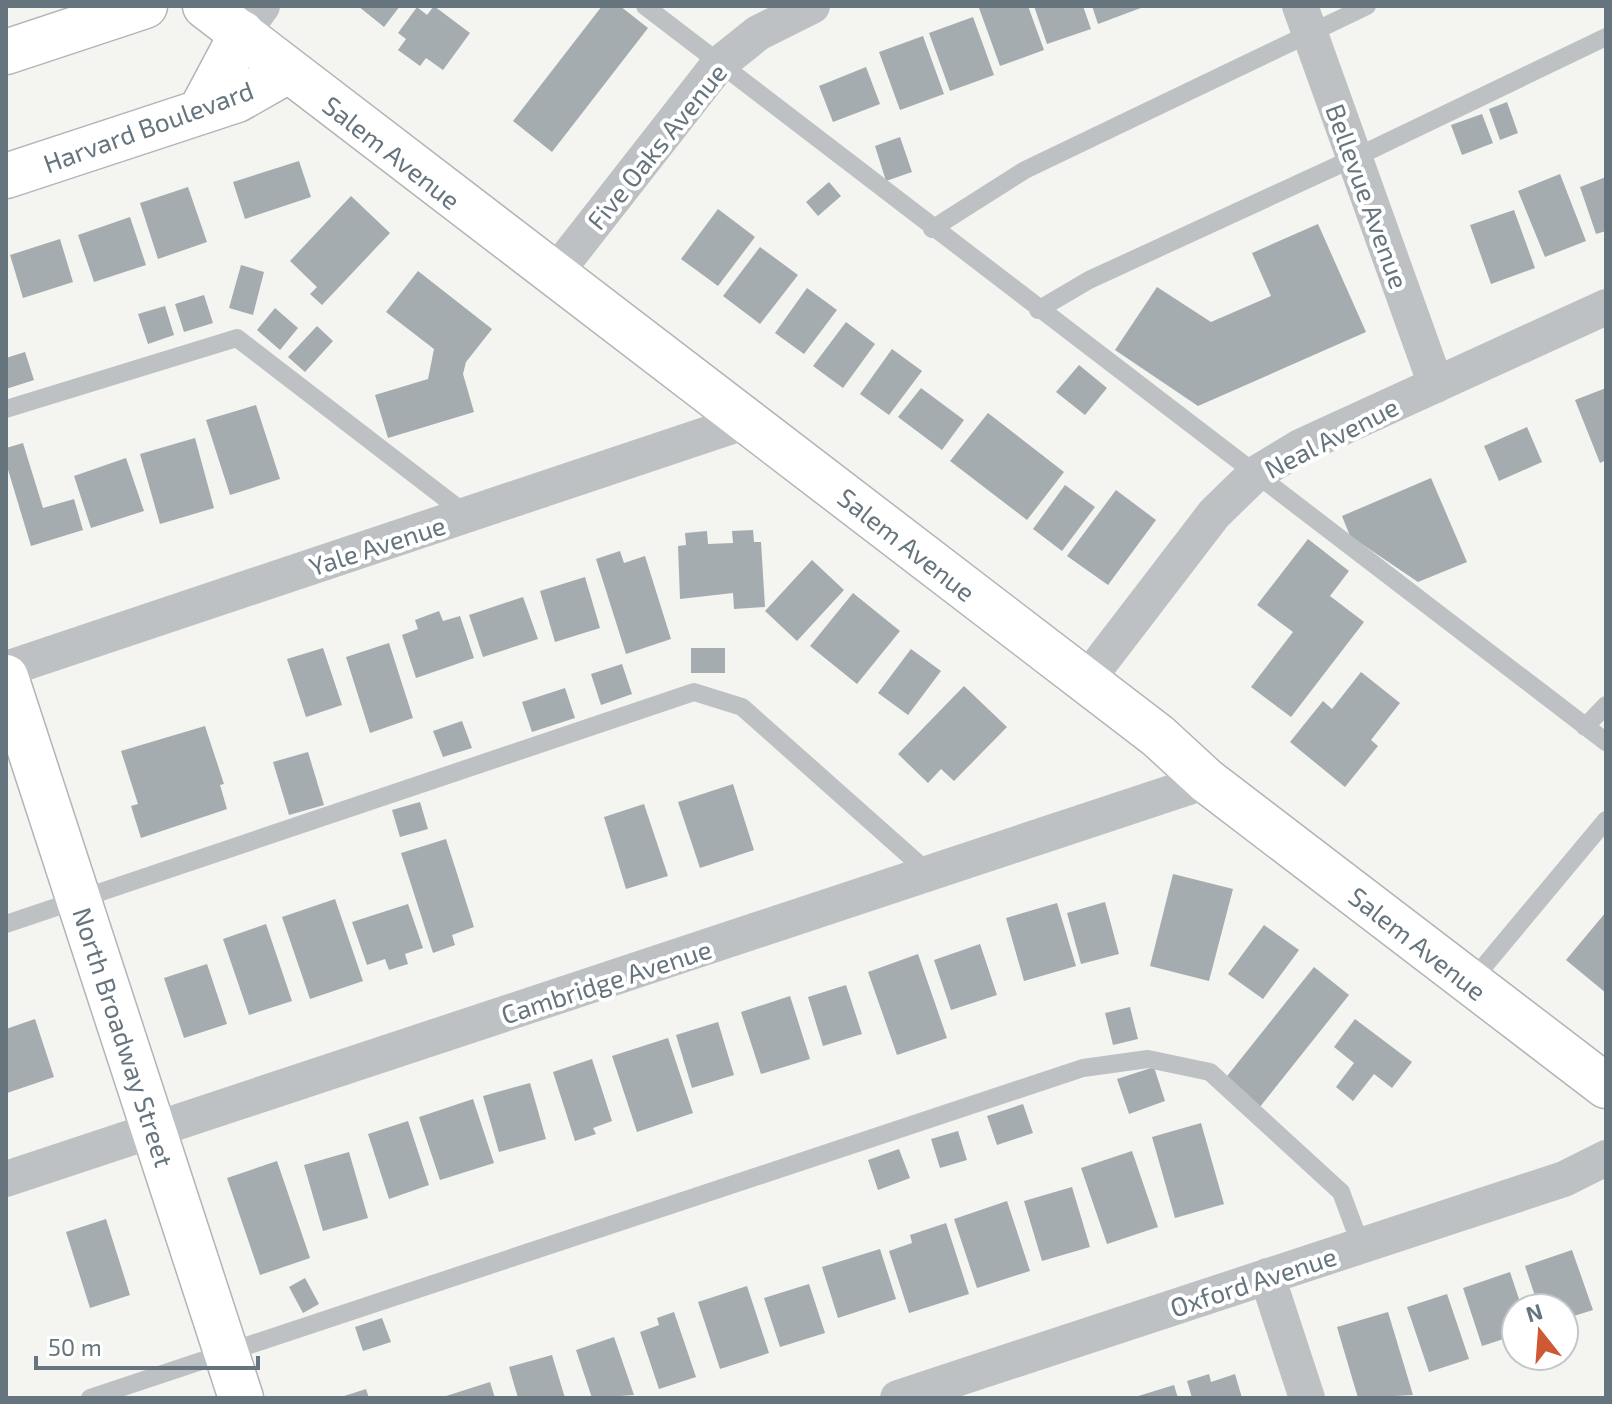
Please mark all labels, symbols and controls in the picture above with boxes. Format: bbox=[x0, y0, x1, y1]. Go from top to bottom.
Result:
street label: Five Oaks Avenue bbox=[580, 57, 732, 235]
street label: Harvard Boulevard bbox=[39, 74, 257, 178]
street label: Salem Avenue bbox=[317, 89, 467, 215]
street label: Bellevue Avenue bbox=[1320, 99, 1416, 293]
street label: Neal Avenue bbox=[1259, 390, 1403, 484]
street label: Salem Avenue bbox=[832, 481, 982, 607]
street label: Yale Avenue bbox=[305, 508, 449, 582]
street label: Salem Avenue bbox=[1343, 880, 1493, 1006]
street label: North Broadway Street bbox=[67, 903, 181, 1171]
street label: Cambridge Avenue bbox=[497, 932, 715, 1030]
street label: Oxford Avenue bbox=[1166, 1240, 1340, 1322]
north arrow bbox=[1500, 1292, 1580, 1372]
text: N bbox=[1522, 1297, 1545, 1327]
scale bar bbox=[36, 1320, 258, 1370]
text: 50 m bbox=[48, 1332, 102, 1361]

